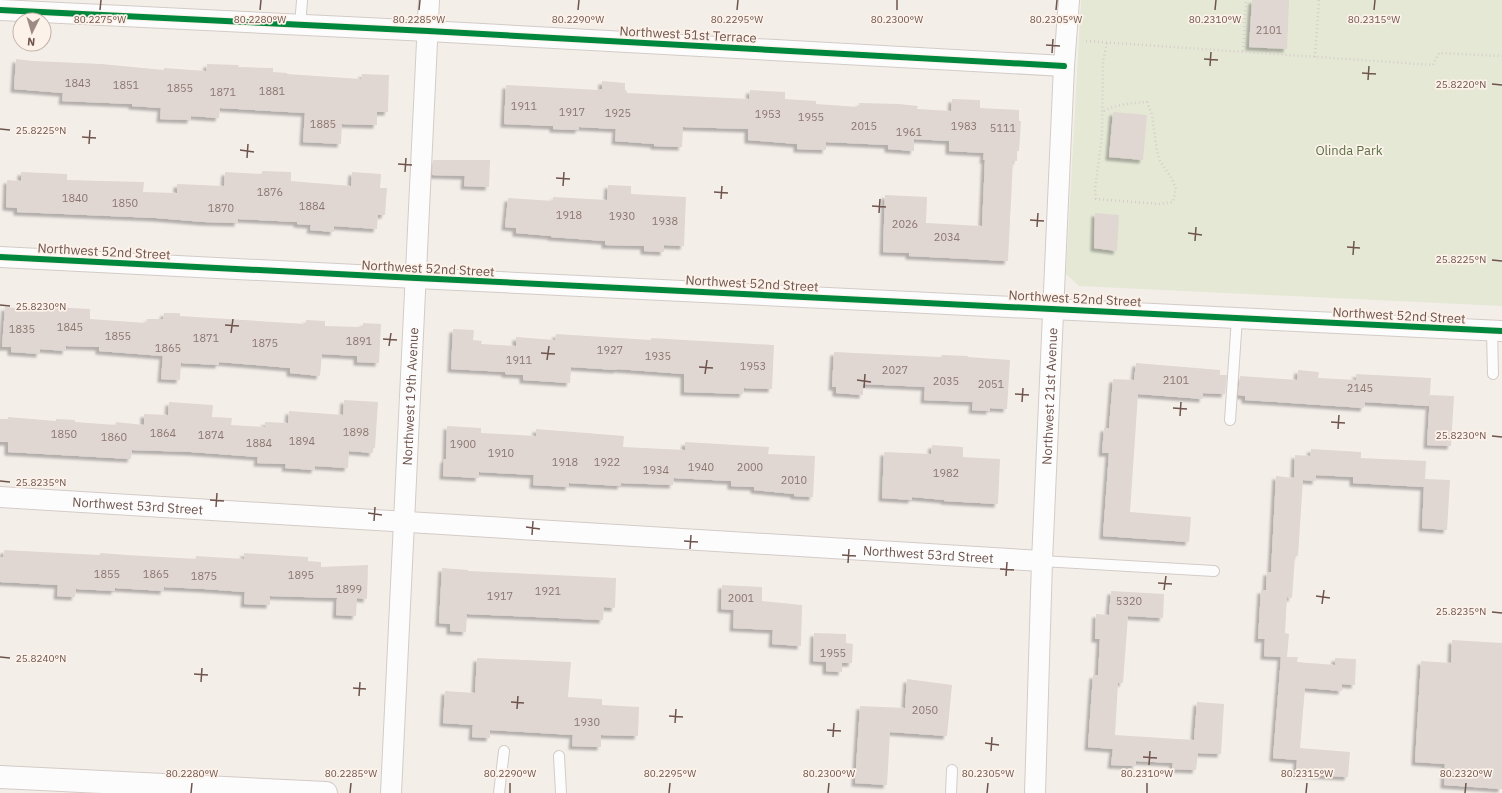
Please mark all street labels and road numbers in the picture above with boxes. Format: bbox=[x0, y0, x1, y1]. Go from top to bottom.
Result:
street label: Northwest 51st Terrace bbox=[619, 22, 757, 47]
street label: Northwest 52nd Street bbox=[37, 240, 171, 263]
street label: Northwest 52nd Street bbox=[361, 257, 495, 280]
street label: Northwest 52nd Street bbox=[685, 272, 819, 295]
street label: Northwest 52nd Street bbox=[1008, 287, 1142, 310]
street label: Northwest 52nd Street bbox=[1332, 304, 1466, 327]
street label: Northwest 19th Avenue bbox=[399, 327, 422, 466]
street label: Northwest 21st Avenue bbox=[1038, 327, 1061, 465]
street label: Northwest 53rd Street bbox=[72, 493, 204, 518]
street label: Northwest 53rd Street bbox=[862, 542, 994, 567]

